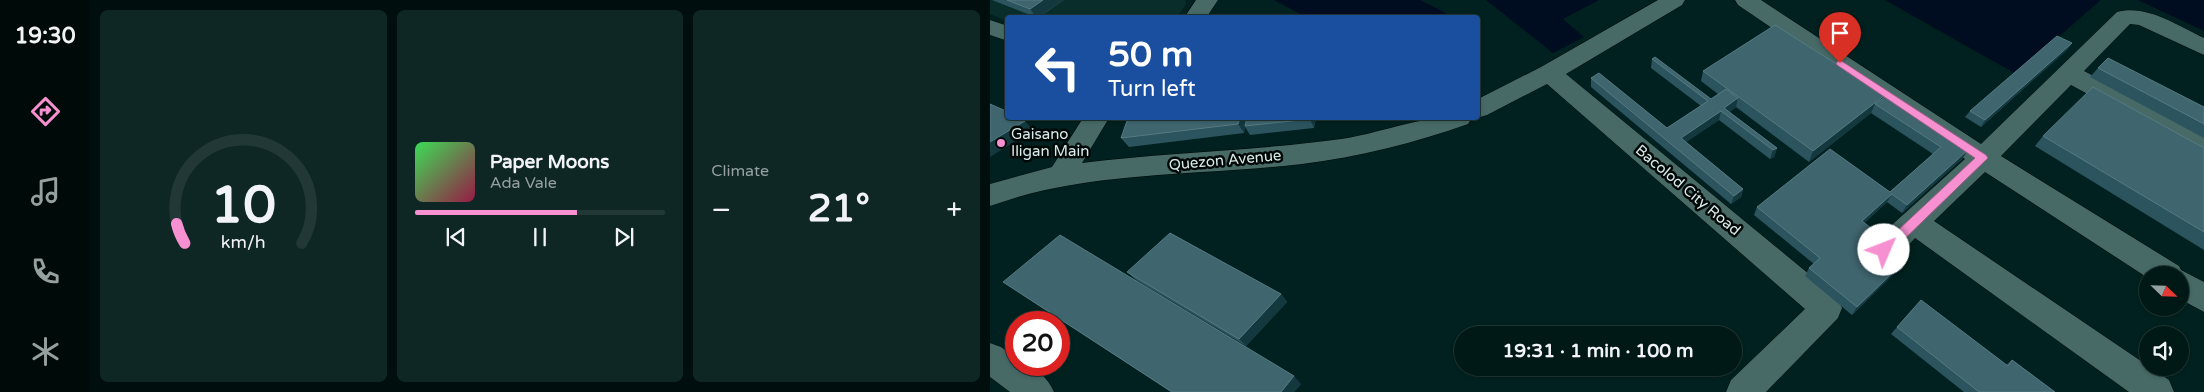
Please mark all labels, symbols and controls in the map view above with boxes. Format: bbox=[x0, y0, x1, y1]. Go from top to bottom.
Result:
pin bbox=[1819, 12, 1861, 63]
icon: arrive bbox=[1826, 19, 1854, 47]
text: 19:30 bbox=[15, 23, 75, 49]
text: 50 m bbox=[1108, 34, 1193, 76]
icon: left bbox=[1025, 35, 1090, 100]
text: Turn left bbox=[1108, 76, 1196, 102]
icon: directions bbox=[28, 94, 63, 129]
place label: Gaisano Iligan Main bbox=[1011, 125, 1089, 160]
marker: Gaisano Iligan Main bbox=[995, 137, 1007, 149]
street label: Bacolod City Road bbox=[1632, 141, 1744, 239]
street label: Quezon Avenue bbox=[1168, 146, 1282, 174]
text: Paper Moons bbox=[490, 151, 609, 173]
text: Climate bbox=[711, 161, 769, 181]
text: Ada Vale bbox=[490, 173, 557, 193]
icon: music bbox=[28, 174, 63, 209]
text: 10 bbox=[211, 174, 276, 237]
text: 21° bbox=[808, 186, 870, 232]
text: − bbox=[711, 193, 731, 227]
text: + bbox=[946, 193, 962, 227]
icon: previous bbox=[442, 223, 470, 251]
icon: pause bbox=[526, 223, 554, 251]
icon: next bbox=[610, 223, 638, 251]
position arrow bbox=[1857, 223, 1909, 275]
text: km/h bbox=[221, 232, 266, 253]
icon: phone bbox=[28, 254, 63, 289]
north arrow bbox=[2139, 266, 2189, 316]
map controls bbox=[2139, 266, 2189, 376]
speed limit sign: 20 bbox=[1005, 311, 1070, 376]
button: sound bbox=[2139, 326, 2189, 376]
icon: climate bbox=[28, 334, 63, 369]
text: 19:31 · 1 min · 100 m bbox=[1502, 340, 1694, 362]

